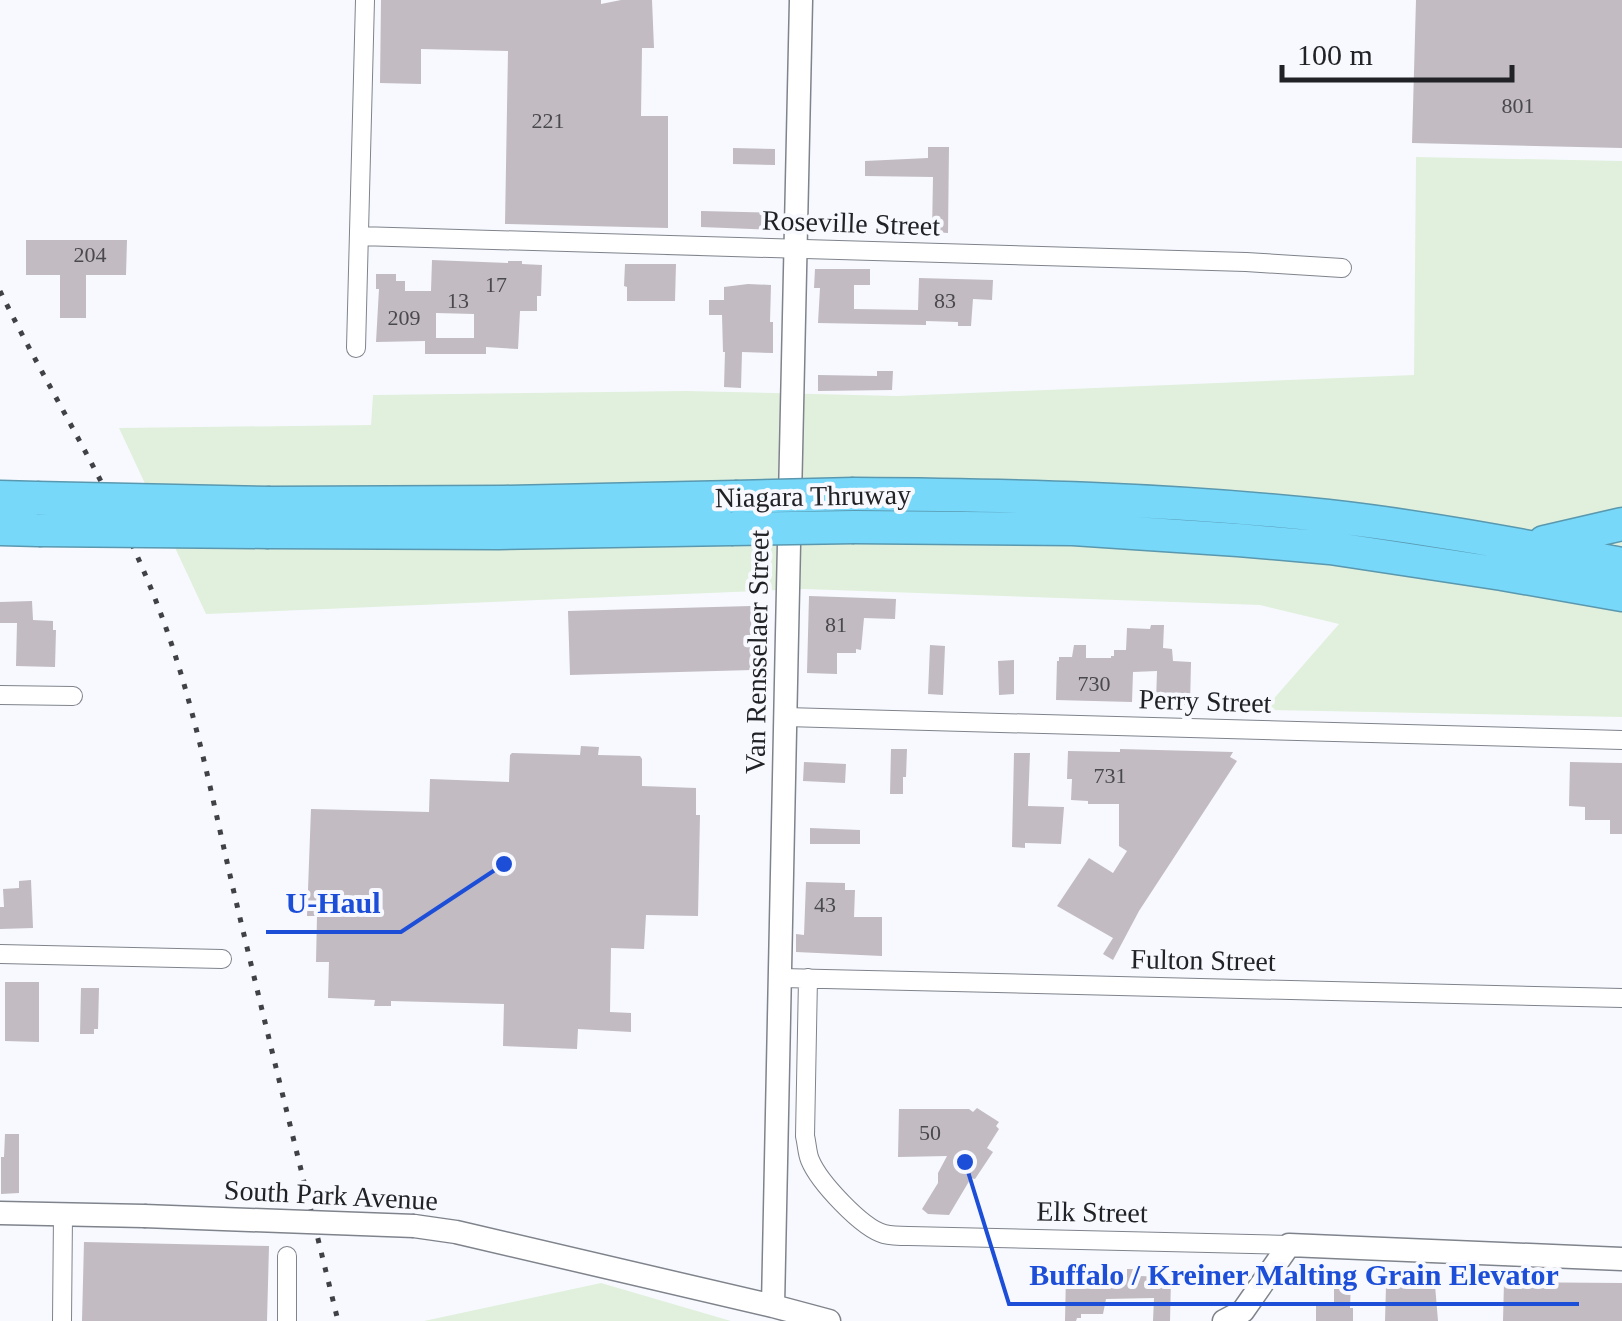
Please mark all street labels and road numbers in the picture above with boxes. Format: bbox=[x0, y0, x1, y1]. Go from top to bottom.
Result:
street label: Roseville Street bbox=[761, 204, 941, 242]
street label: Niagara Thruway bbox=[715, 479, 911, 513]
street label: Van Rensselaer Street bbox=[739, 529, 775, 774]
street label: Perry Street bbox=[1138, 683, 1272, 719]
street label: Fulton Street bbox=[1130, 943, 1276, 977]
street label: South Park Avenue bbox=[223, 1174, 439, 1216]
street label: Elk Street bbox=[1036, 1196, 1148, 1228]

